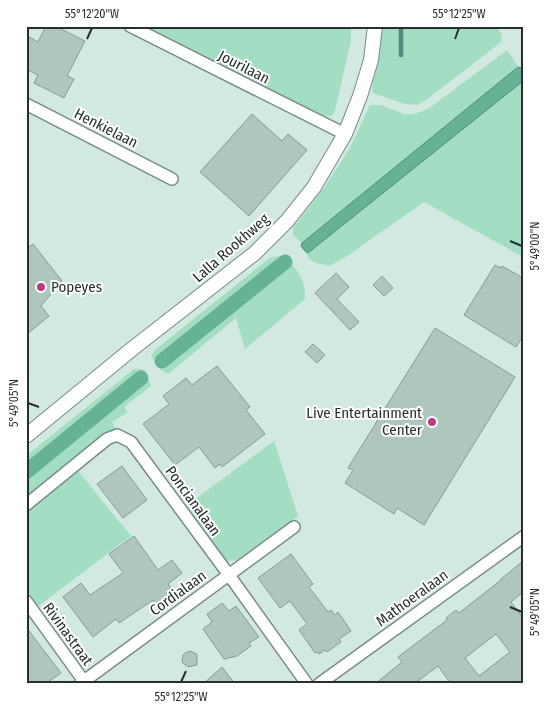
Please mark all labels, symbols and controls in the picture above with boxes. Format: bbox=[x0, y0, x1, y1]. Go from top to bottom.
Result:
text: 55°12'20"W bbox=[65, 7, 119, 21]
text: 55°12'25"W bbox=[433, 7, 485, 21]
street label: Jourilaan bbox=[215, 46, 273, 88]
street label: Henkielaan bbox=[71, 104, 141, 152]
street label: Lalla Rookhweg bbox=[189, 210, 273, 286]
text: 5°49'00"N bbox=[528, 222, 542, 270]
place label: Popeyes bbox=[51, 278, 102, 296]
marker: Popeyes bbox=[35, 281, 47, 293]
text: 5°49'05"N bbox=[7, 379, 21, 427]
place label: Live Entertainment Center bbox=[306, 404, 423, 439]
marker: Live Entertainment Center bbox=[426, 416, 438, 428]
street label: Poncianalaan bbox=[162, 462, 224, 540]
street label: Cordialaan bbox=[146, 566, 210, 620]
street label: Mathoeralaan bbox=[373, 566, 451, 630]
text: 5°49'05"N bbox=[528, 588, 542, 636]
street label: Rivinastraat bbox=[39, 599, 97, 669]
text: 55°12'25"W bbox=[155, 690, 207, 704]

